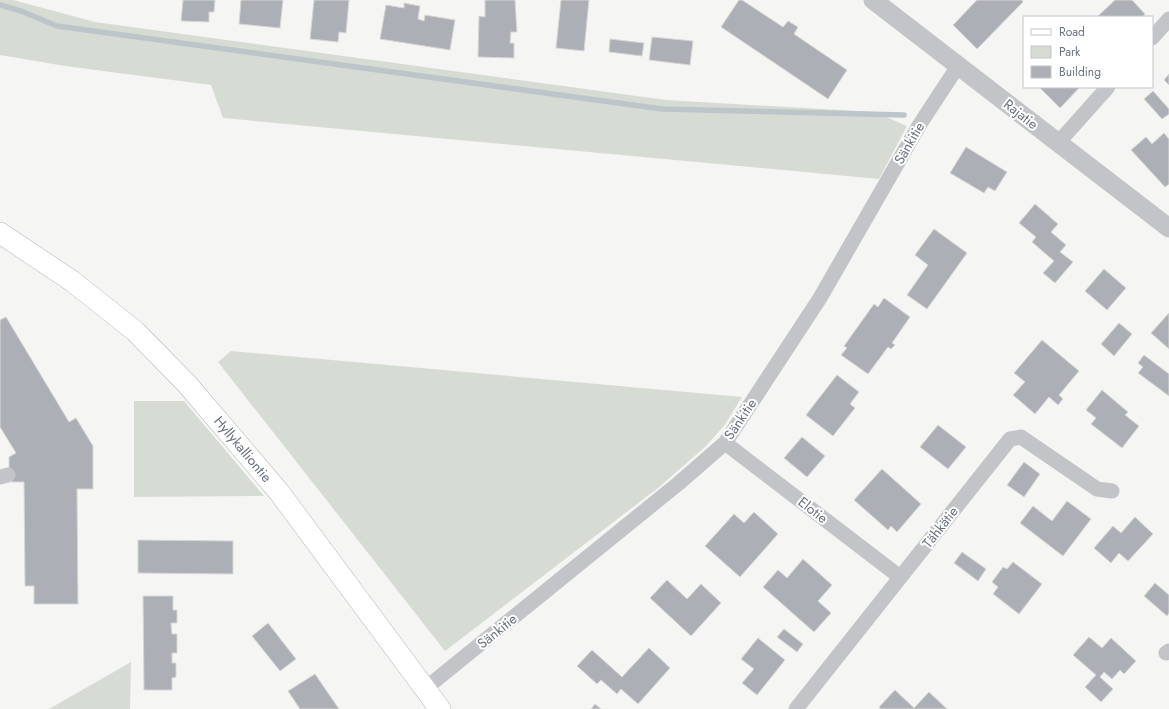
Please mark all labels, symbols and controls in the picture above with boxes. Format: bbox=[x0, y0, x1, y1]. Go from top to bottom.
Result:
legend bbox=[1023, 16, 1153, 88]
text: Road bbox=[1059, 23, 1085, 41]
text: Park bbox=[1059, 43, 1081, 61]
text: Building bbox=[1059, 63, 1101, 81]
street label: Rajatie bbox=[999, 94, 1043, 134]
street label: Sänkitie bbox=[889, 118, 929, 168]
street label: Sänkitie bbox=[719, 394, 761, 444]
street label: Hyllykalliontie bbox=[209, 412, 277, 486]
street label: Elotie bbox=[794, 492, 832, 528]
street label: Tähkätie bbox=[917, 502, 963, 552]
street label: Sänkitie bbox=[473, 609, 521, 653]

